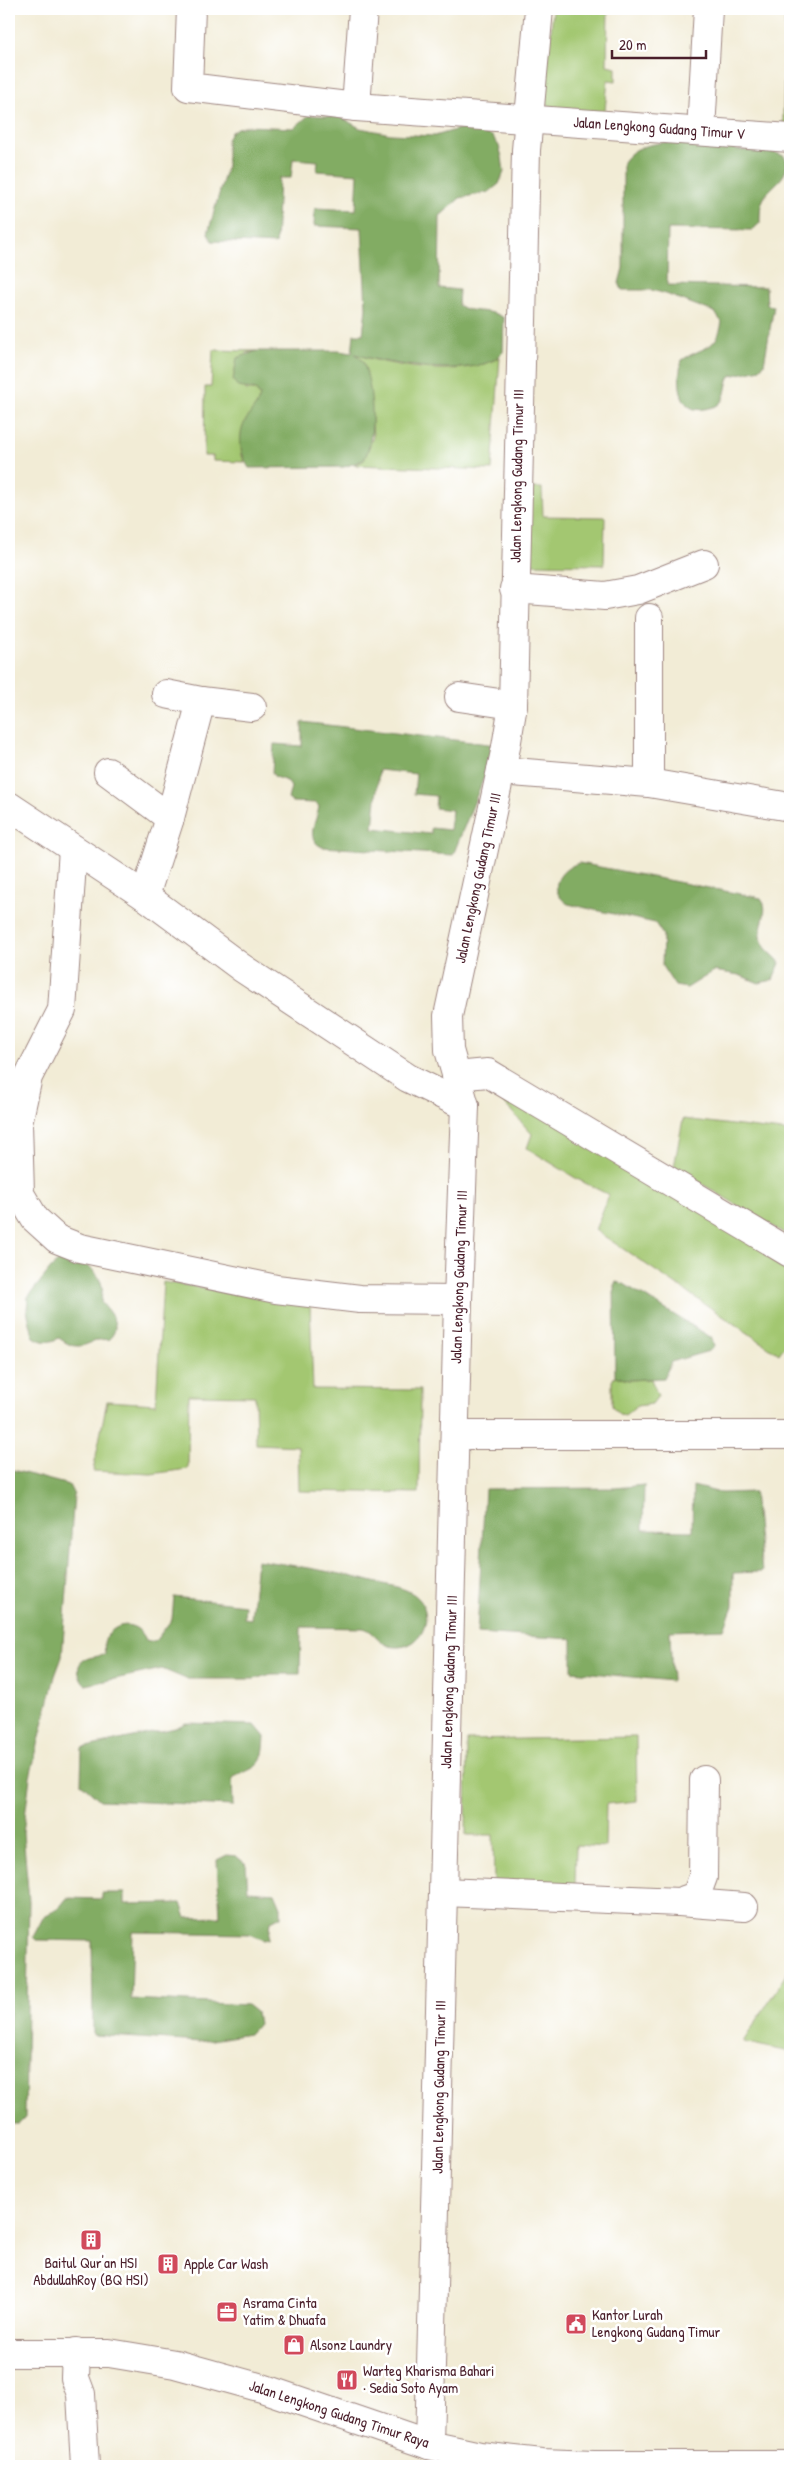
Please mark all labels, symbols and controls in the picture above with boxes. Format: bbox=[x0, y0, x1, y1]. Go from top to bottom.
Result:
scale bar bbox=[612, 28, 705, 60]
text: 20 m bbox=[619, 34, 646, 55]
street label: Jalan Lengkong Gudang Timur V bbox=[573, 111, 746, 144]
street label: Jalan Lengkong Gudang Timur III bbox=[504, 389, 529, 563]
street label: Jalan Lengkong Gudang Timur III bbox=[449, 791, 506, 965]
street label: Jalan Lengkong Gudang Timur III bbox=[445, 1190, 472, 1364]
street label: Jalan Lengkong Gudang Timur III bbox=[435, 1595, 462, 1769]
street label: Jalan Lengkong Gudang Timur III bbox=[426, 2000, 451, 2174]
building icon: Baitul Qur'an HSI AbdullahRoy (BQ HSI) bbox=[79, 2228, 103, 2252]
place label: Baitul Qur'an HSI AbdullahRoy (BQ HSI) bbox=[33, 2252, 149, 2290]
building icon: Apple Car Wash bbox=[156, 2252, 180, 2276]
place label: Apple Car Wash bbox=[184, 2253, 268, 2274]
place label: Asrama Cinta Yatim & Dhuafa bbox=[243, 2292, 326, 2330]
office icon: Asrama Cinta Yatim & Dhuafa bbox=[215, 2300, 239, 2324]
place label: Kantor Lurah Lengkong Gudang Timur bbox=[592, 2304, 721, 2342]
public building icon: Kantor Lurah Lengkong Gudang Timur bbox=[564, 2312, 588, 2336]
shop icon: Alsonz Laundry bbox=[282, 2333, 306, 2357]
place label: Alsonz Laundry bbox=[310, 2334, 392, 2355]
place label: Warteg Kharisma Bahari · Sedia Soto Ayam bbox=[363, 2360, 494, 2398]
restaurant icon: Warteg Kharisma Bahari · Sedia Soto Ayam bbox=[335, 2368, 359, 2392]
street label: Jalan Lengkong Gudang Timur Raya bbox=[246, 2374, 432, 2453]

